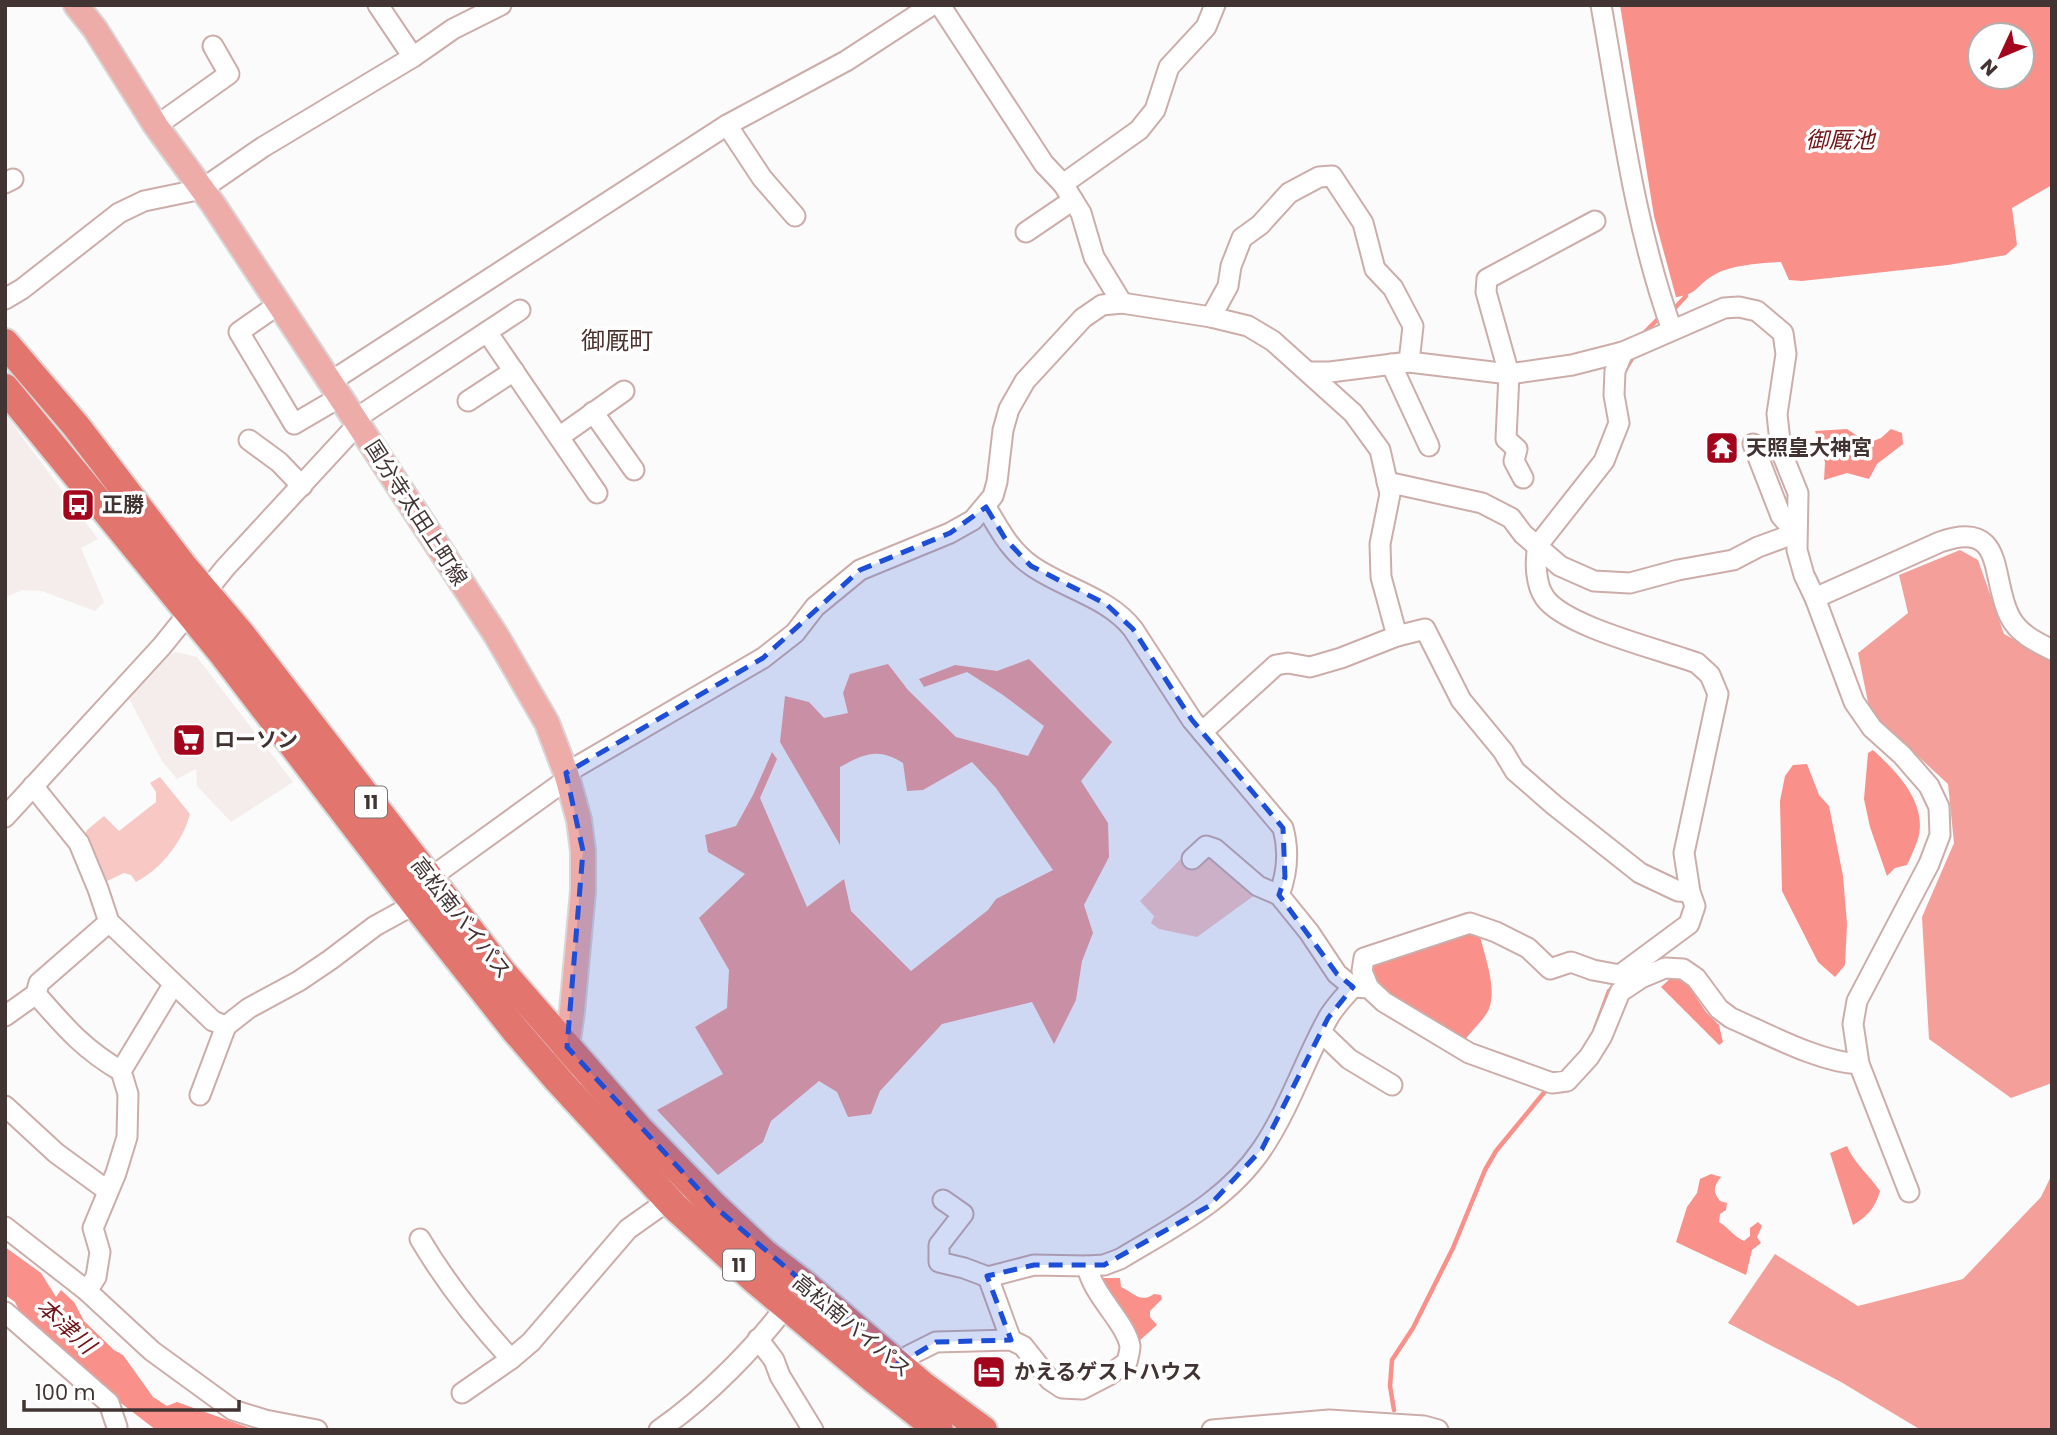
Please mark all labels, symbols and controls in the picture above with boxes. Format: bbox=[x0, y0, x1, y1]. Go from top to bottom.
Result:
north arrow bbox=[1966, 21, 2036, 91]
text: N bbox=[1974, 53, 2004, 82]
water label: 御厩池 bbox=[1806, 124, 1877, 156]
district label: 御厩町 bbox=[581, 324, 653, 357]
temple icon: 天照皇大神宮 bbox=[1703, 429, 1741, 467]
place label: 天照皇大神宮 bbox=[1746, 433, 1872, 462]
street label: 国分寺太田上町線 bbox=[359, 434, 474, 591]
bus stop icon: 正勝 bbox=[59, 486, 97, 524]
place label: 正勝 bbox=[102, 490, 144, 519]
supermarket icon: ローソン bbox=[170, 721, 208, 759]
place label: ローソン bbox=[214, 725, 298, 754]
road number: 11 bbox=[355, 786, 387, 818]
street label: 高松南バイパス bbox=[405, 851, 518, 984]
road number: 11 bbox=[723, 1250, 755, 1280]
street label: 高松南バイパス bbox=[787, 1267, 918, 1384]
water label: 本津川 bbox=[30, 1291, 105, 1363]
hotel icon: かえるゲストハウス bbox=[970, 1353, 1008, 1391]
place label: かえるゲストハウス bbox=[1014, 1357, 1202, 1386]
scale bar bbox=[24, 1368, 240, 1412]
text: 100 m bbox=[35, 1378, 95, 1407]

